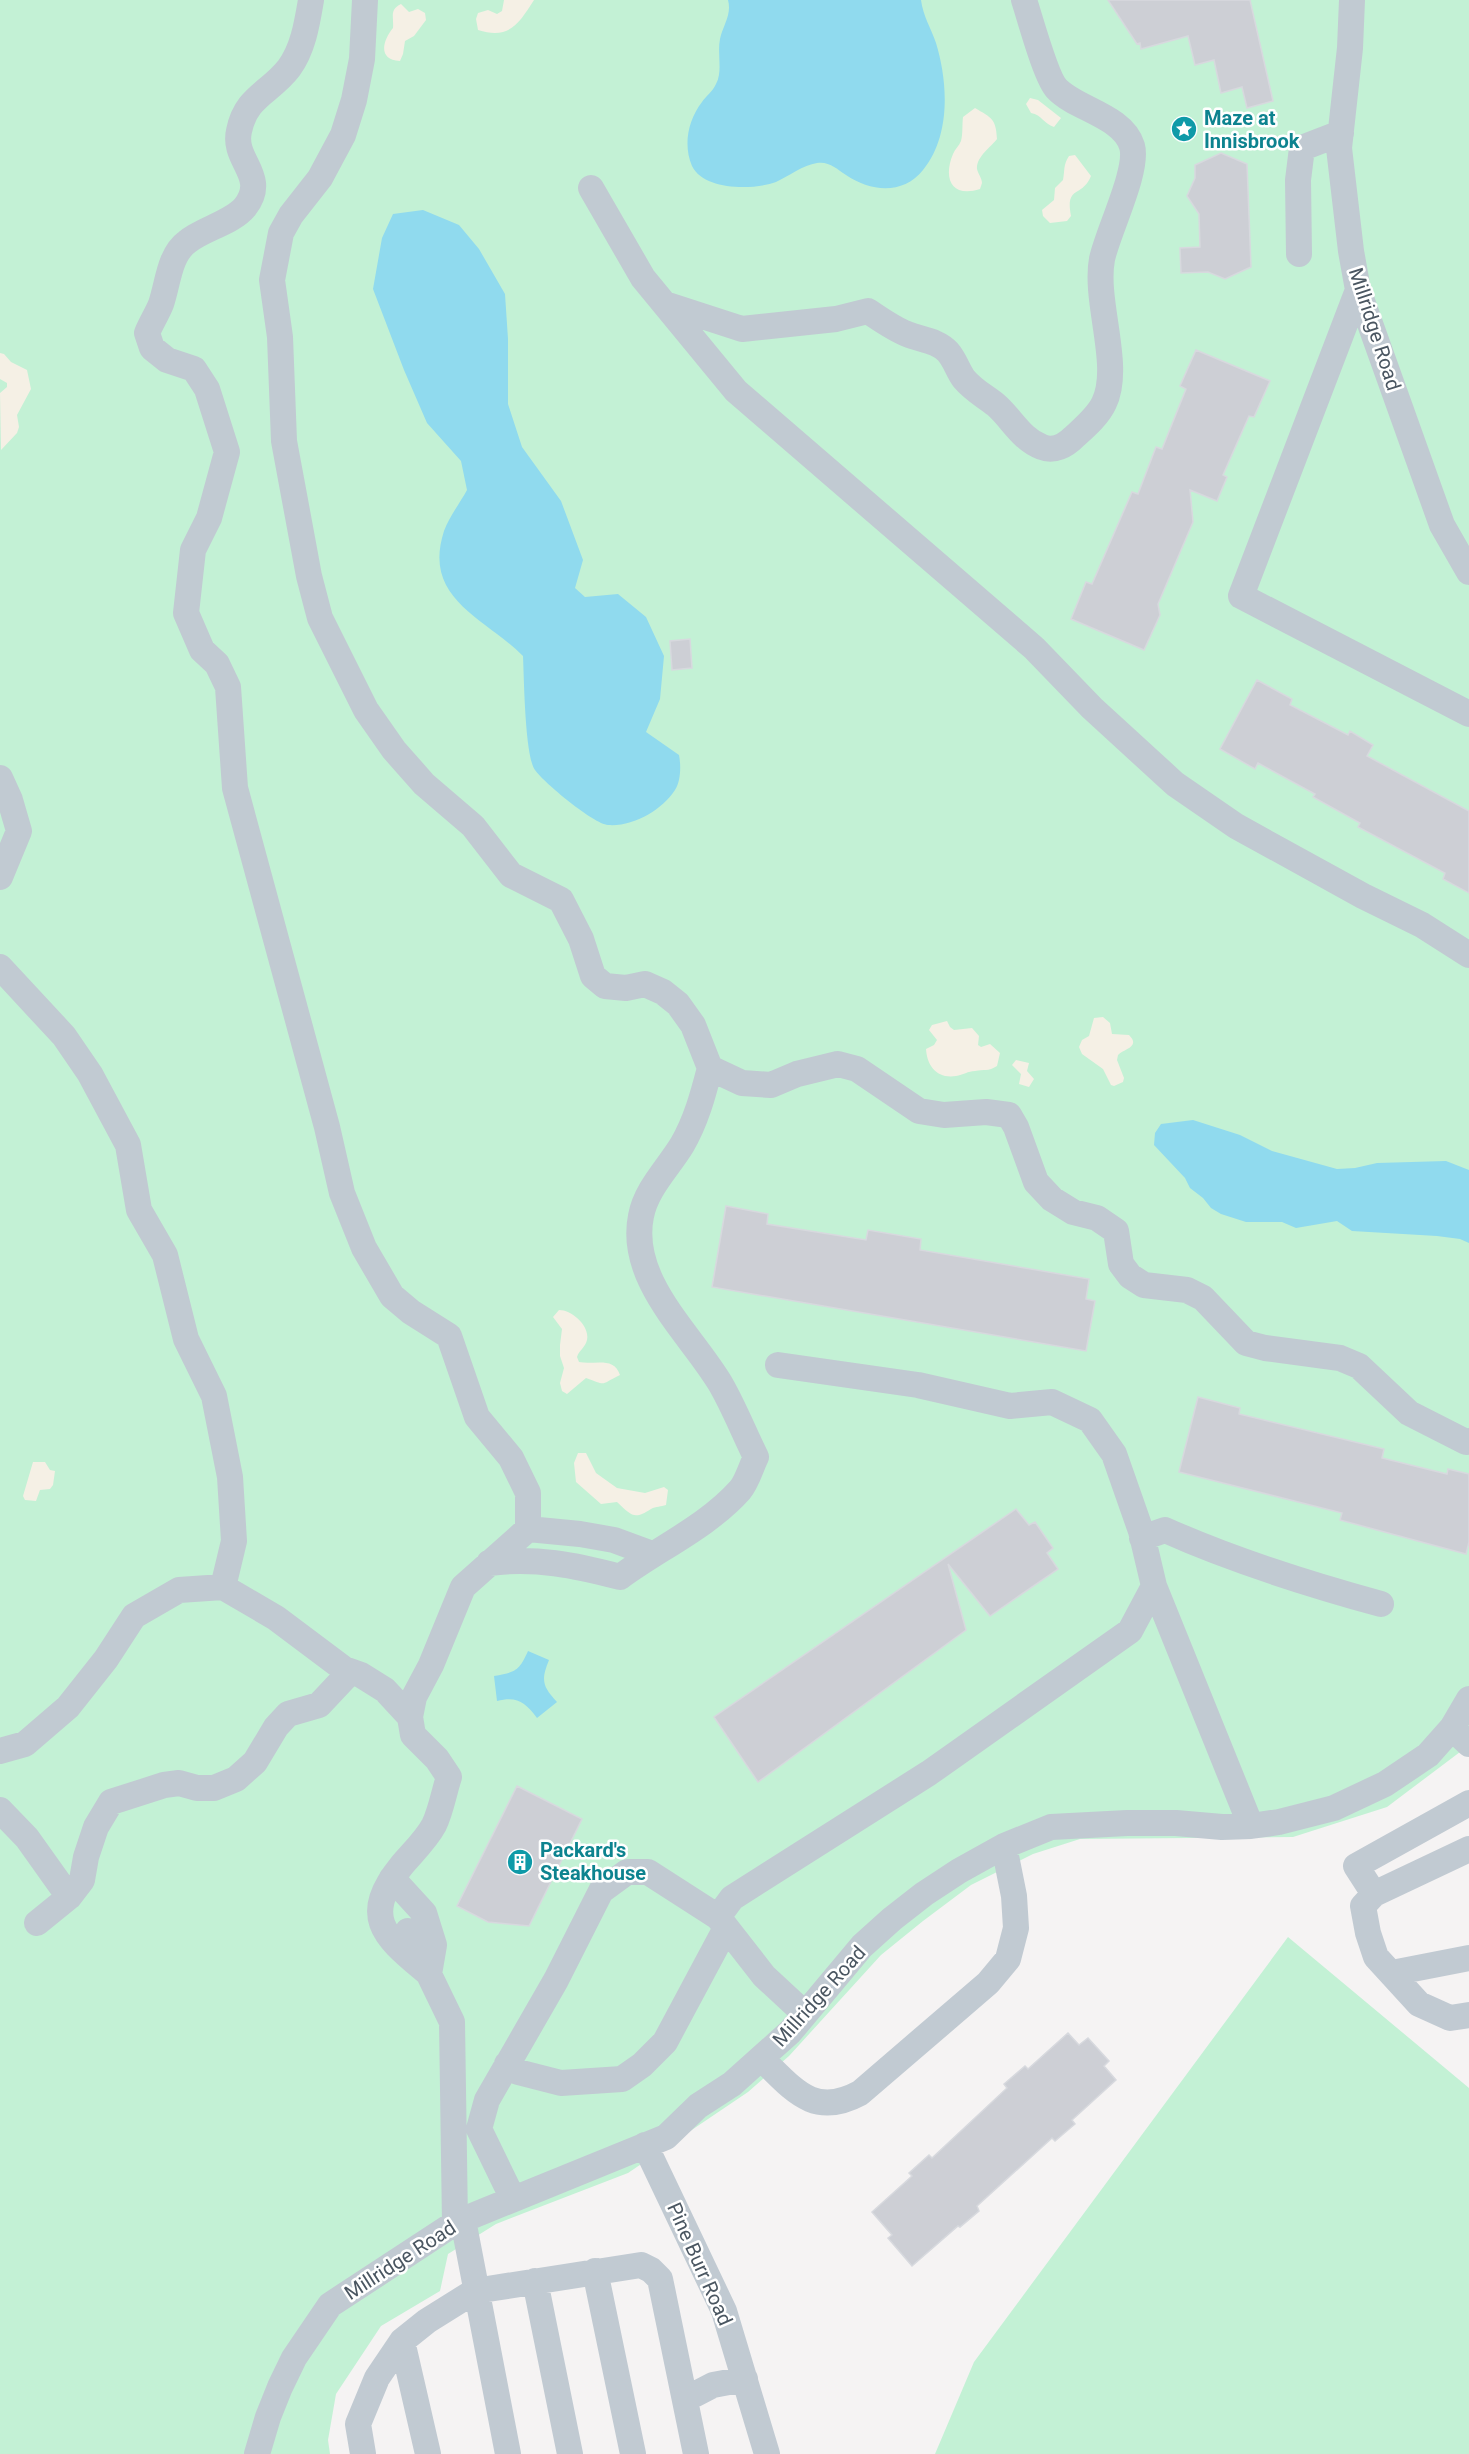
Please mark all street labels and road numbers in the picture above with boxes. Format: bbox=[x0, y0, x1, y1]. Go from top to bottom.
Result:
street label: Millridge Road bbox=[1344, 265, 1406, 393]
street label: Millridge Road bbox=[767, 1941, 871, 2051]
street label: Pine Burr Road bbox=[662, 2199, 738, 2329]
street label: Millridge Road bbox=[340, 2215, 460, 2305]

